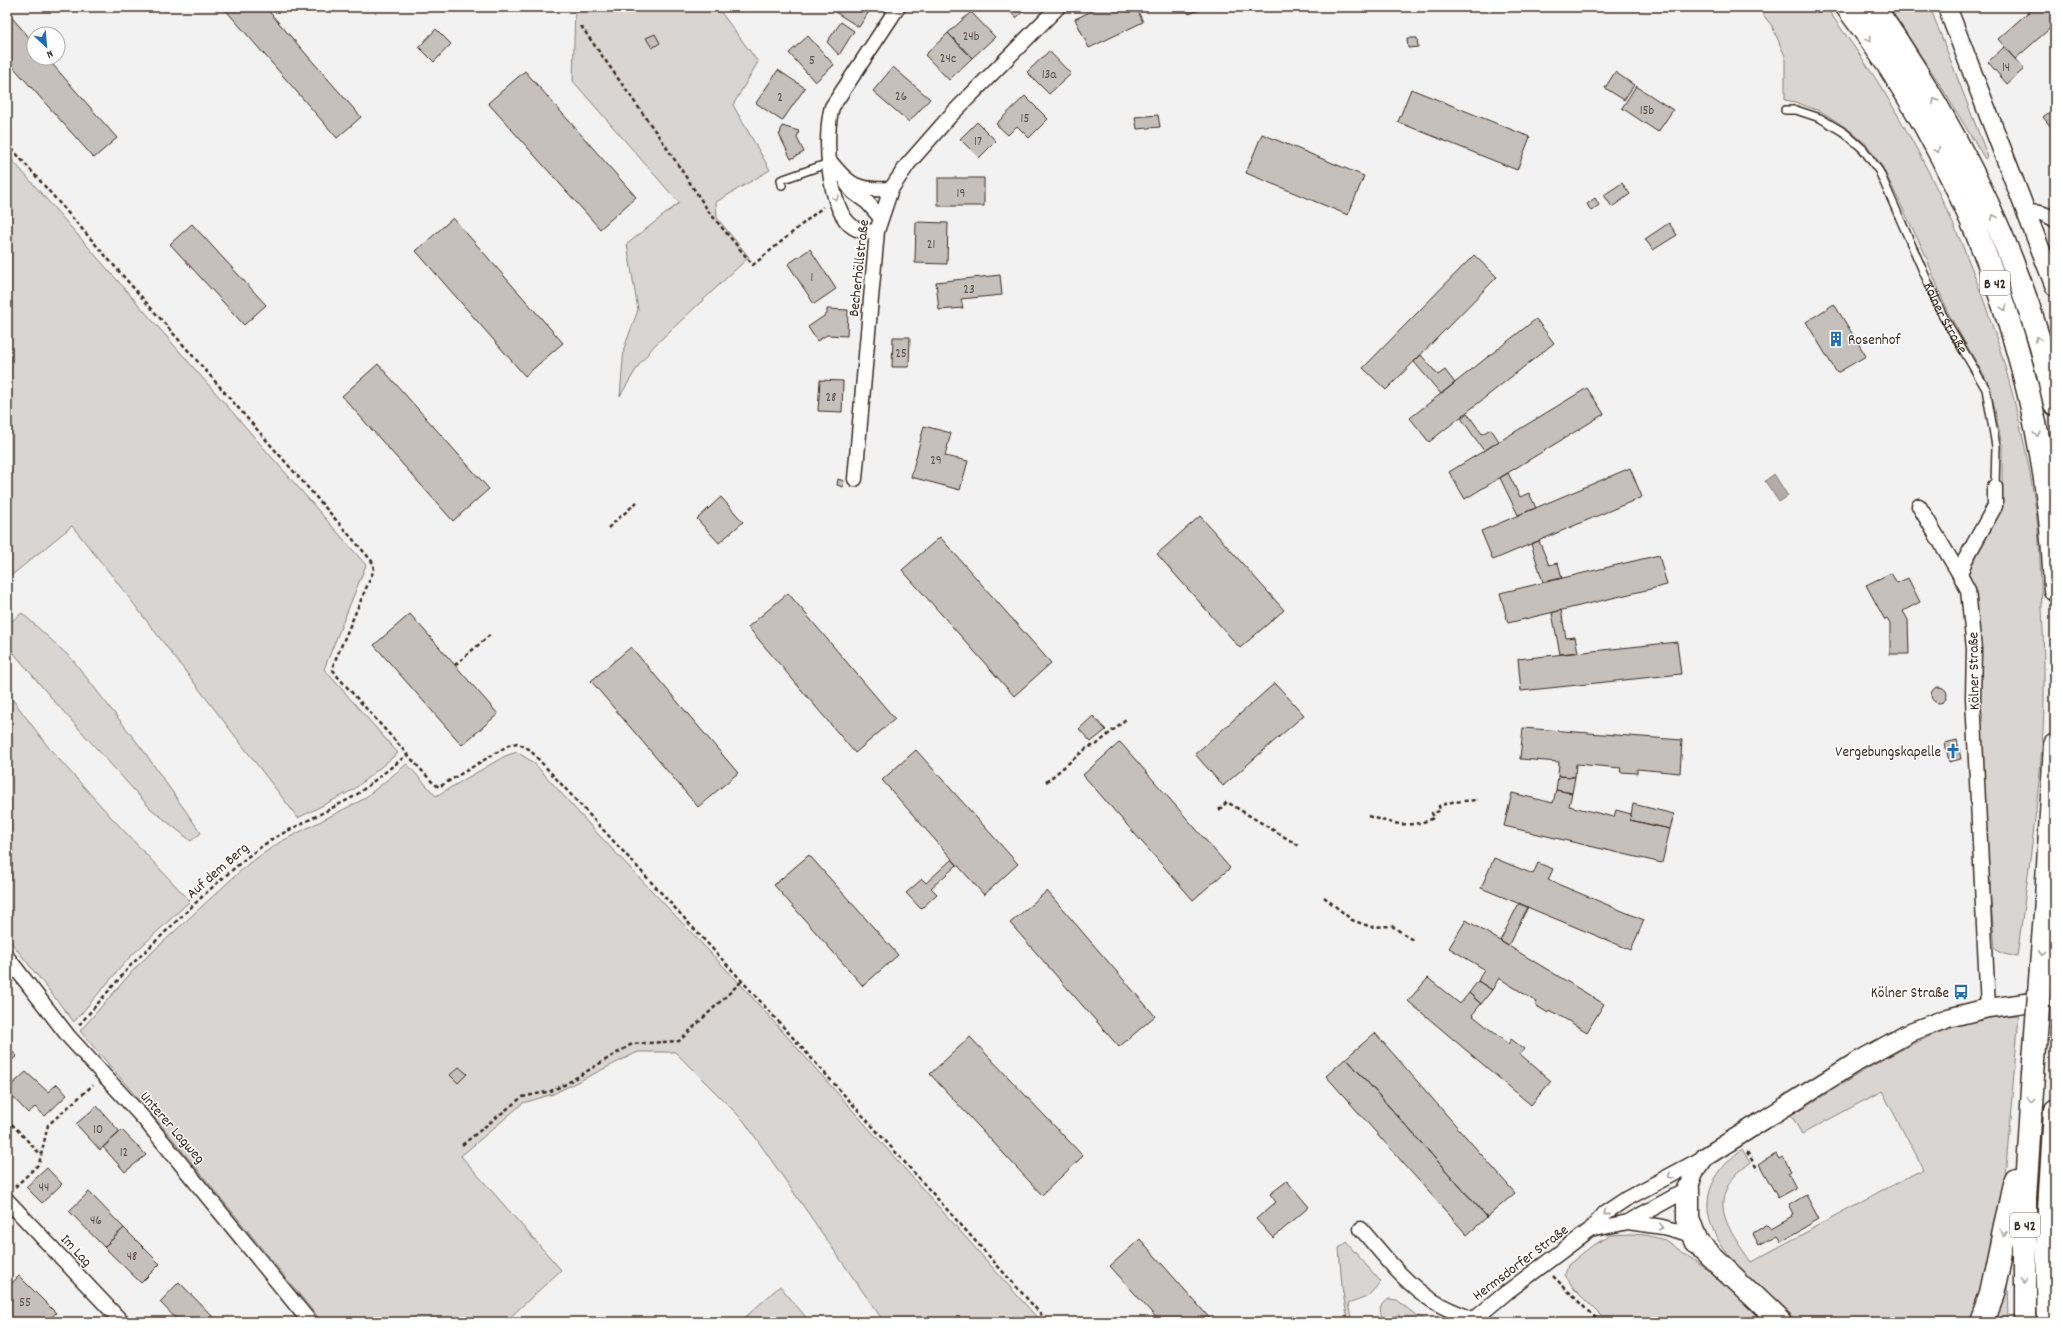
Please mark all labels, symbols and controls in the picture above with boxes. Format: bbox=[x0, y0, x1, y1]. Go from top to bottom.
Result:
north arrow bbox=[26, 26, 66, 66]
house number: 24b bbox=[963, 28, 980, 47]
one-way arrow bbox=[1864, 34, 1871, 41]
text: N bbox=[43, 45, 55, 62]
house number: 24c bbox=[940, 50, 956, 69]
house number: 5 bbox=[809, 52, 815, 71]
house number: 14 bbox=[2002, 59, 2010, 78]
house number: 13a bbox=[1042, 66, 1057, 85]
house number: 26 bbox=[895, 88, 907, 107]
house number: 2 bbox=[777, 89, 783, 108]
one-way arrow bbox=[1932, 98, 1939, 105]
house number: 15b bbox=[1640, 102, 1655, 121]
house number: 15 bbox=[1021, 110, 1029, 129]
house number: 17 bbox=[974, 133, 982, 152]
one-way arrow bbox=[1932, 145, 1940, 153]
house number: 19 bbox=[957, 185, 965, 204]
one-way arrow bbox=[832, 195, 840, 202]
one-way arrow bbox=[1991, 213, 1999, 221]
street label: Becherhöllstraße bbox=[844, 218, 876, 318]
house number: 21 bbox=[927, 236, 935, 255]
house number: 1 bbox=[811, 269, 813, 288]
road number: B 42 bbox=[1980, 271, 2010, 295]
street label: Kölner Straße bbox=[1916, 279, 1972, 359]
house number: 23 bbox=[963, 281, 975, 300]
one-way arrow bbox=[1999, 304, 2007, 311]
building icon: Rosenhof bbox=[1827, 330, 1845, 348]
place label: Rosenhof bbox=[1848, 330, 1901, 352]
one-way arrow bbox=[2034, 336, 2043, 343]
house number: 25 bbox=[895, 345, 907, 364]
house number: 28 bbox=[826, 389, 836, 408]
one-way arrow bbox=[2032, 430, 2040, 437]
house number: 29 bbox=[930, 452, 942, 471]
street label: Kölner Straße bbox=[1963, 631, 1987, 710]
place label: Vergebungskapelle bbox=[1835, 742, 1941, 764]
church icon: Vergebungskapelle bbox=[1944, 742, 1962, 760]
street label: Auf dem Berg bbox=[182, 838, 254, 905]
one-way arrow bbox=[2038, 950, 2047, 956]
place label: Kölner Straße bbox=[1871, 983, 1949, 1005]
bus stop icon: Kölner Straße bbox=[1952, 983, 1970, 1001]
street label: Unterer Lagweg bbox=[134, 1087, 209, 1170]
one-way arrow bbox=[2026, 1098, 2035, 1104]
house number: 10 bbox=[93, 1121, 103, 1140]
house number: 12 bbox=[120, 1144, 128, 1163]
one-way arrow bbox=[1667, 1171, 1675, 1178]
house number: 44 bbox=[39, 1179, 49, 1198]
one-way arrow bbox=[1604, 1208, 1611, 1215]
house number: 46 bbox=[90, 1212, 102, 1231]
road number: B 42 bbox=[2010, 1213, 2040, 1237]
street label: Hermsdorfer Straße bbox=[1469, 1220, 1574, 1307]
one-way arrow bbox=[1658, 1222, 1664, 1231]
street label: Im Lag bbox=[54, 1230, 97, 1273]
one-way arrow bbox=[2001, 1231, 2009, 1237]
house number: 48 bbox=[127, 1248, 137, 1267]
one-way arrow bbox=[2020, 1276, 2028, 1282]
house number: 55 bbox=[19, 1294, 31, 1313]

